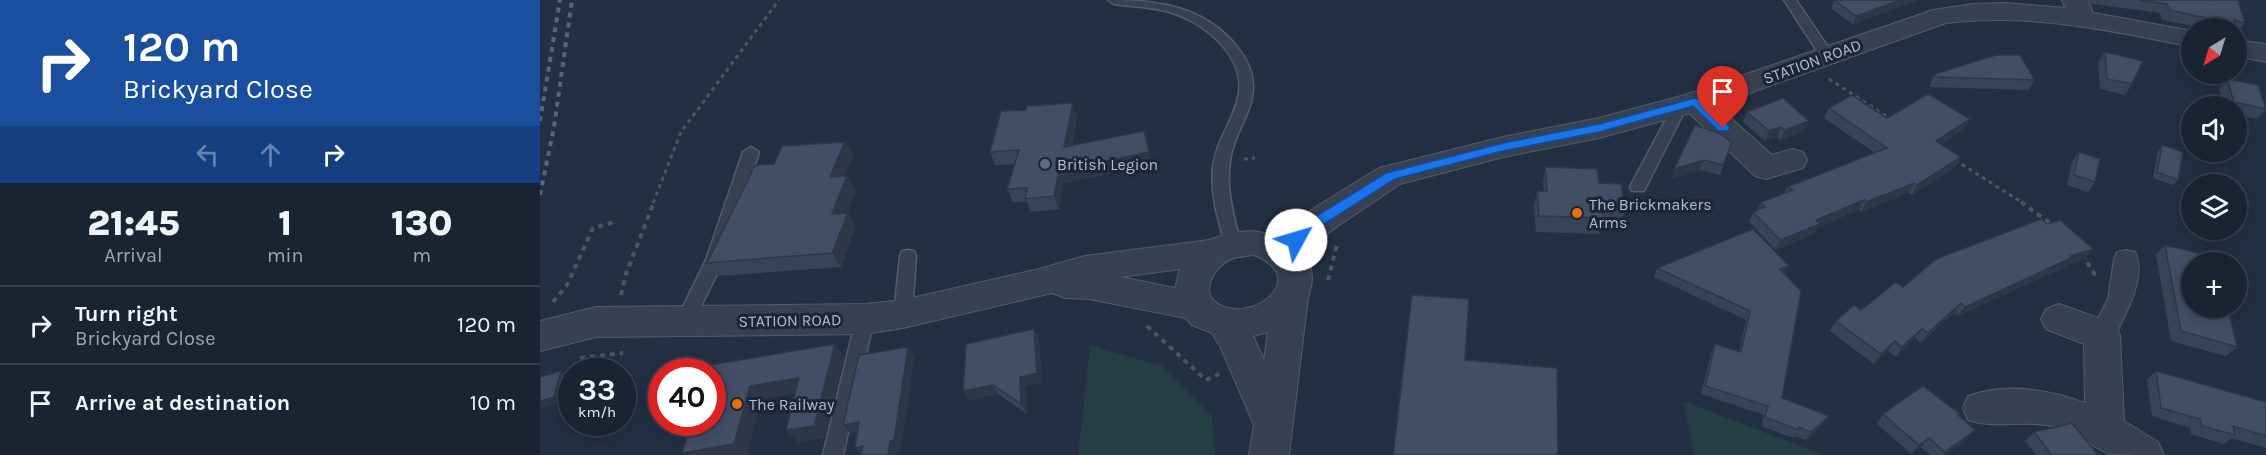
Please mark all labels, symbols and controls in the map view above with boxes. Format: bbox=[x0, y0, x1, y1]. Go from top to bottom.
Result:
north arrow bbox=[2181, 18, 2247, 84]
map controls bbox=[2181, 18, 2247, 318]
text: 120 m bbox=[123, 22, 240, 72]
icon: right bbox=[24, 24, 102, 102]
street label: STATION ROAD bbox=[1761, 35, 1864, 88]
pin bbox=[1697, 66, 1748, 128]
text: Brickyard Close bbox=[123, 73, 313, 105]
icon: arrive bbox=[1706, 75, 1739, 108]
button: sound bbox=[2181, 96, 2247, 162]
icon: left bbox=[191, 138, 224, 171]
icon: ahead bbox=[254, 138, 287, 171]
icon: right bbox=[317, 138, 350, 171]
place label: British Legion bbox=[1057, 155, 1158, 174]
marker: British Legion bbox=[1038, 157, 1052, 171]
button: layers bbox=[2181, 174, 2247, 240]
place label: The Brickmakers Arms bbox=[1589, 195, 1712, 232]
text: 21:45 bbox=[87, 202, 180, 244]
text: 1 bbox=[278, 202, 292, 244]
text: 130 bbox=[391, 202, 453, 244]
marker: The Brickmakers Arms bbox=[1570, 206, 1584, 220]
position arrow bbox=[1264, 208, 1328, 272]
text: Arrival bbox=[104, 244, 163, 267]
text: min bbox=[267, 244, 304, 267]
text: m bbox=[412, 244, 431, 267]
button: + bbox=[2181, 252, 2247, 318]
text: Turn right bbox=[75, 301, 178, 327]
icon: right bbox=[24, 309, 57, 342]
street label: STATION ROAD bbox=[738, 310, 842, 331]
text: 120 m bbox=[457, 312, 516, 338]
text: Brickyard Close bbox=[75, 327, 216, 350]
speed limit sign: 40 bbox=[648, 358, 726, 436]
text: 33 bbox=[578, 372, 616, 408]
icon: arrive bbox=[24, 387, 57, 420]
text: Arrive at destination bbox=[75, 390, 290, 416]
text: 10 m bbox=[470, 390, 516, 416]
place label: The Railway bbox=[749, 395, 835, 414]
marker: The Railway bbox=[730, 397, 744, 411]
text: km/h bbox=[578, 403, 616, 421]

